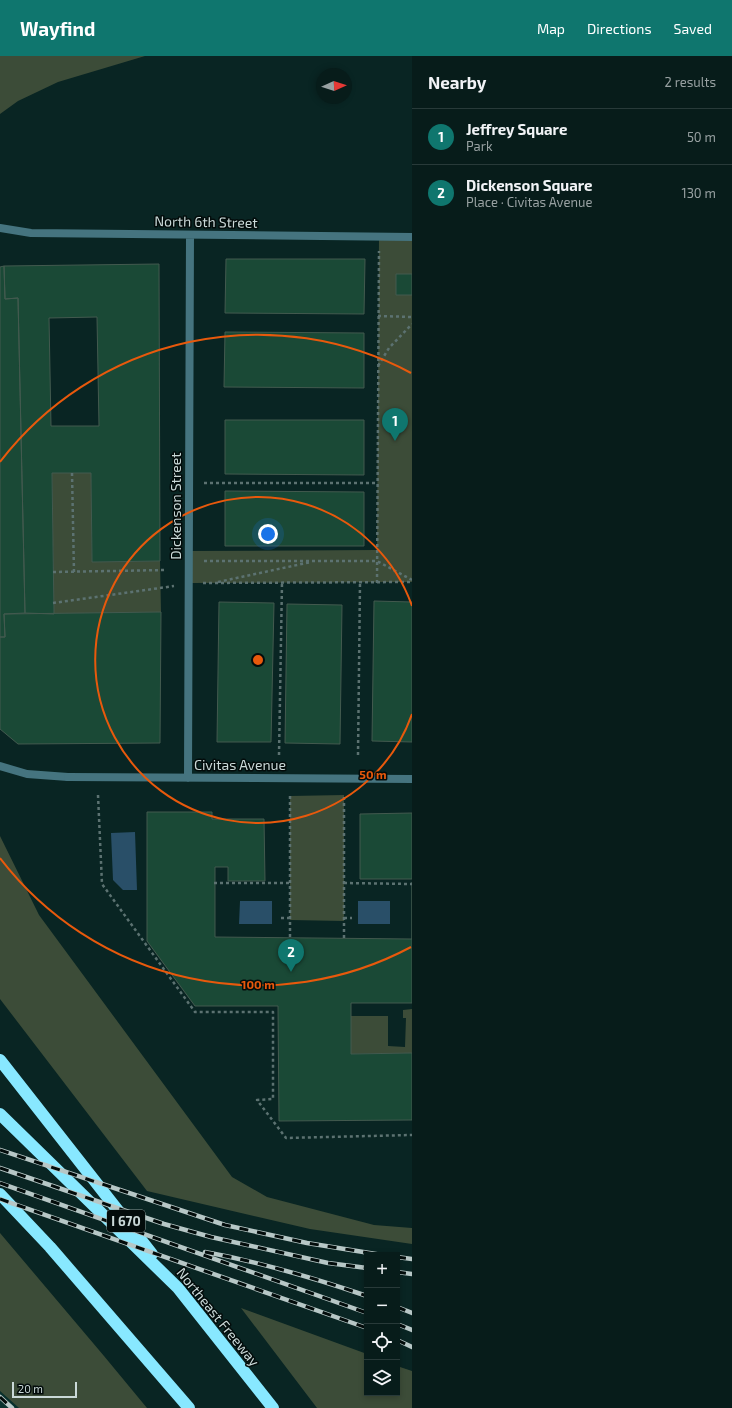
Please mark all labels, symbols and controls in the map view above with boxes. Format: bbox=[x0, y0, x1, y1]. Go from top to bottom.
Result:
text: Wayfind bbox=[20, 17, 95, 40]
text: Map bbox=[537, 20, 565, 37]
text: Directions bbox=[587, 20, 652, 37]
text: Saved bbox=[674, 20, 712, 37]
north arrow bbox=[316, 68, 352, 104]
text: Nearby bbox=[428, 72, 486, 92]
text: 2 results bbox=[664, 74, 716, 90]
text: Jeffrey Square bbox=[466, 120, 567, 138]
text: 1 bbox=[438, 129, 444, 145]
text: 50 m bbox=[687, 129, 716, 145]
text: Park bbox=[466, 138, 493, 154]
text: Dickenson Square bbox=[466, 176, 593, 194]
text: 2 bbox=[437, 185, 445, 201]
text: 130 m bbox=[681, 185, 716, 201]
text: Place · Civitas Avenue bbox=[466, 194, 592, 210]
street label: North 6th Street bbox=[154, 212, 258, 231]
pin: 1 bbox=[382, 408, 408, 441]
street label: Dickenson Street bbox=[167, 452, 184, 560]
your location bbox=[258, 524, 278, 544]
centre of rings bbox=[251, 653, 265, 667]
street label: Civitas Avenue bbox=[194, 756, 286, 773]
text: 50 m bbox=[359, 767, 387, 781]
pin: 2 bbox=[278, 939, 304, 972]
text: 100 m bbox=[241, 977, 275, 991]
road number: I 670 bbox=[107, 1210, 145, 1232]
map controls bbox=[364, 1252, 400, 1396]
button: + bbox=[364, 1252, 400, 1288]
street label: Northeast Freeway bbox=[173, 1264, 264, 1370]
button: − bbox=[364, 1288, 400, 1324]
button: locate bbox=[364, 1324, 400, 1360]
button: layers bbox=[364, 1360, 400, 1396]
scale bar bbox=[12, 1380, 77, 1399]
text: 20 m bbox=[18, 1382, 43, 1395]

